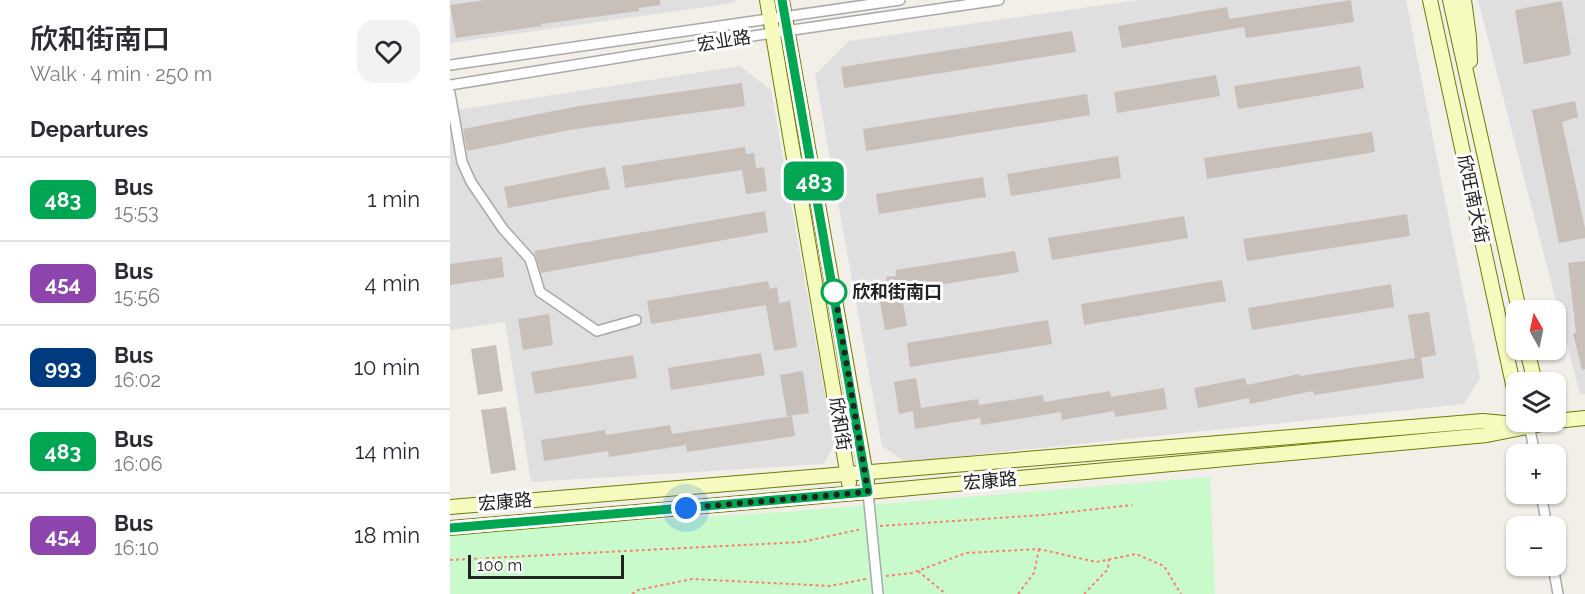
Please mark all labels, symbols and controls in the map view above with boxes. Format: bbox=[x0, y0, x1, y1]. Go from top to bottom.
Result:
button: heart bbox=[357, 20, 420, 83]
text: 欣和街南口 bbox=[30, 23, 170, 56]
street label: 宏业路 bbox=[696, 26, 752, 55]
text: Walk · 4 min · 250 m bbox=[30, 62, 212, 86]
text: Departures bbox=[30, 116, 148, 142]
street label: 欣旺南大街 bbox=[1454, 153, 1493, 245]
line badge: 483 bbox=[780, 162, 848, 201]
text: 483 bbox=[796, 169, 832, 194]
text: Bus bbox=[114, 174, 153, 200]
text: 1 min bbox=[367, 186, 420, 212]
text: 483 bbox=[45, 187, 81, 212]
text: 15:53 bbox=[114, 200, 159, 224]
text: Bus bbox=[114, 258, 153, 284]
text: 4 min bbox=[365, 270, 420, 296]
text: 454 bbox=[45, 271, 81, 296]
marker: 欣和街南口 bbox=[821, 279, 847, 305]
place label: 欣和街南口 bbox=[852, 281, 942, 302]
text: 15:56 bbox=[114, 284, 160, 308]
north arrow bbox=[1506, 300, 1566, 360]
map controls bbox=[1506, 300, 1566, 576]
text: Bus bbox=[114, 342, 153, 368]
text: 10 min bbox=[354, 354, 420, 380]
text: 993 bbox=[45, 355, 81, 380]
text: 16:02 bbox=[114, 368, 161, 392]
button: layers bbox=[1506, 372, 1566, 432]
street label: 欣和街 bbox=[826, 396, 855, 452]
text: Bus bbox=[114, 426, 153, 452]
text: 14 min bbox=[355, 438, 420, 464]
text: 483 bbox=[45, 439, 81, 464]
button: + bbox=[1506, 444, 1566, 504]
text: 16:06 bbox=[114, 452, 163, 476]
street label: 宏康路 bbox=[962, 468, 1018, 493]
street label: 宏康路 bbox=[477, 489, 533, 514]
your location bbox=[671, 493, 701, 523]
text: Bus bbox=[114, 510, 153, 536]
button: − bbox=[1506, 516, 1566, 576]
text: 18 min bbox=[354, 522, 420, 548]
text: 454 bbox=[45, 523, 81, 548]
text: 16:10 bbox=[114, 536, 159, 560]
scale bar bbox=[468, 552, 624, 580]
text: 100 m bbox=[477, 556, 522, 575]

